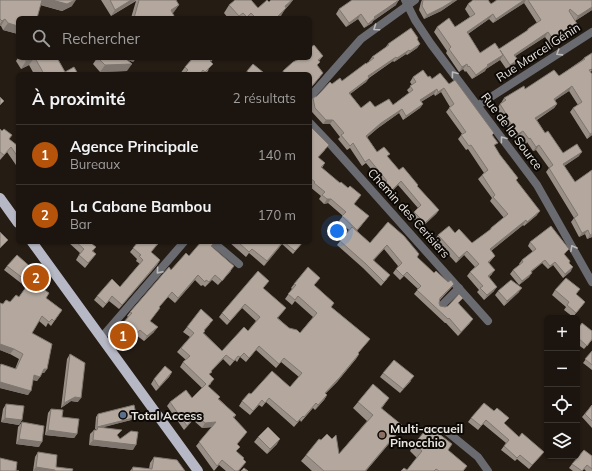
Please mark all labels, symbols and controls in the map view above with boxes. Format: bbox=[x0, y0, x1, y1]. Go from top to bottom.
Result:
search box bbox=[16, 16, 312, 60]
street label: Rue Marcel Génin bbox=[493, 19, 583, 85]
one-way arrow bbox=[373, 23, 380, 31]
icon: search bbox=[30, 27, 52, 49]
text: Rechercher bbox=[62, 29, 140, 48]
one-way arrow bbox=[556, 48, 563, 55]
one-way arrow bbox=[452, 72, 459, 79]
text: À proximité bbox=[32, 88, 126, 109]
street label: Rue de la Source bbox=[478, 89, 546, 173]
text: 2 résultats bbox=[233, 90, 296, 106]
text: Agence Principale bbox=[70, 137, 198, 156]
one-way arrow bbox=[500, 137, 507, 144]
text: 1 bbox=[41, 147, 49, 163]
text: 140 m bbox=[258, 147, 296, 163]
text: Bureaux bbox=[70, 156, 120, 172]
street label: Chemin des Cerisiers bbox=[365, 165, 453, 261]
text: La Cabane Bambou bbox=[70, 197, 211, 216]
text: 2 bbox=[41, 207, 49, 223]
text: 170 m bbox=[258, 207, 296, 223]
text: Bar bbox=[70, 216, 91, 232]
your location bbox=[327, 221, 347, 241]
one-way arrow bbox=[570, 245, 578, 252]
pin: 2 bbox=[23, 263, 49, 293]
one-way arrow bbox=[156, 267, 163, 274]
map controls bbox=[544, 315, 580, 459]
button: + bbox=[544, 315, 580, 351]
pin: 1 bbox=[110, 321, 136, 351]
button: − bbox=[544, 351, 580, 387]
button: locate bbox=[544, 387, 580, 423]
place label: Total Access bbox=[131, 408, 202, 423]
marker: Total Access bbox=[118, 410, 128, 420]
place label: Multi-accueil Pinocchio bbox=[390, 421, 463, 450]
button: layers bbox=[544, 423, 580, 459]
marker: Multi-accueil Pinocchio bbox=[377, 430, 387, 440]

